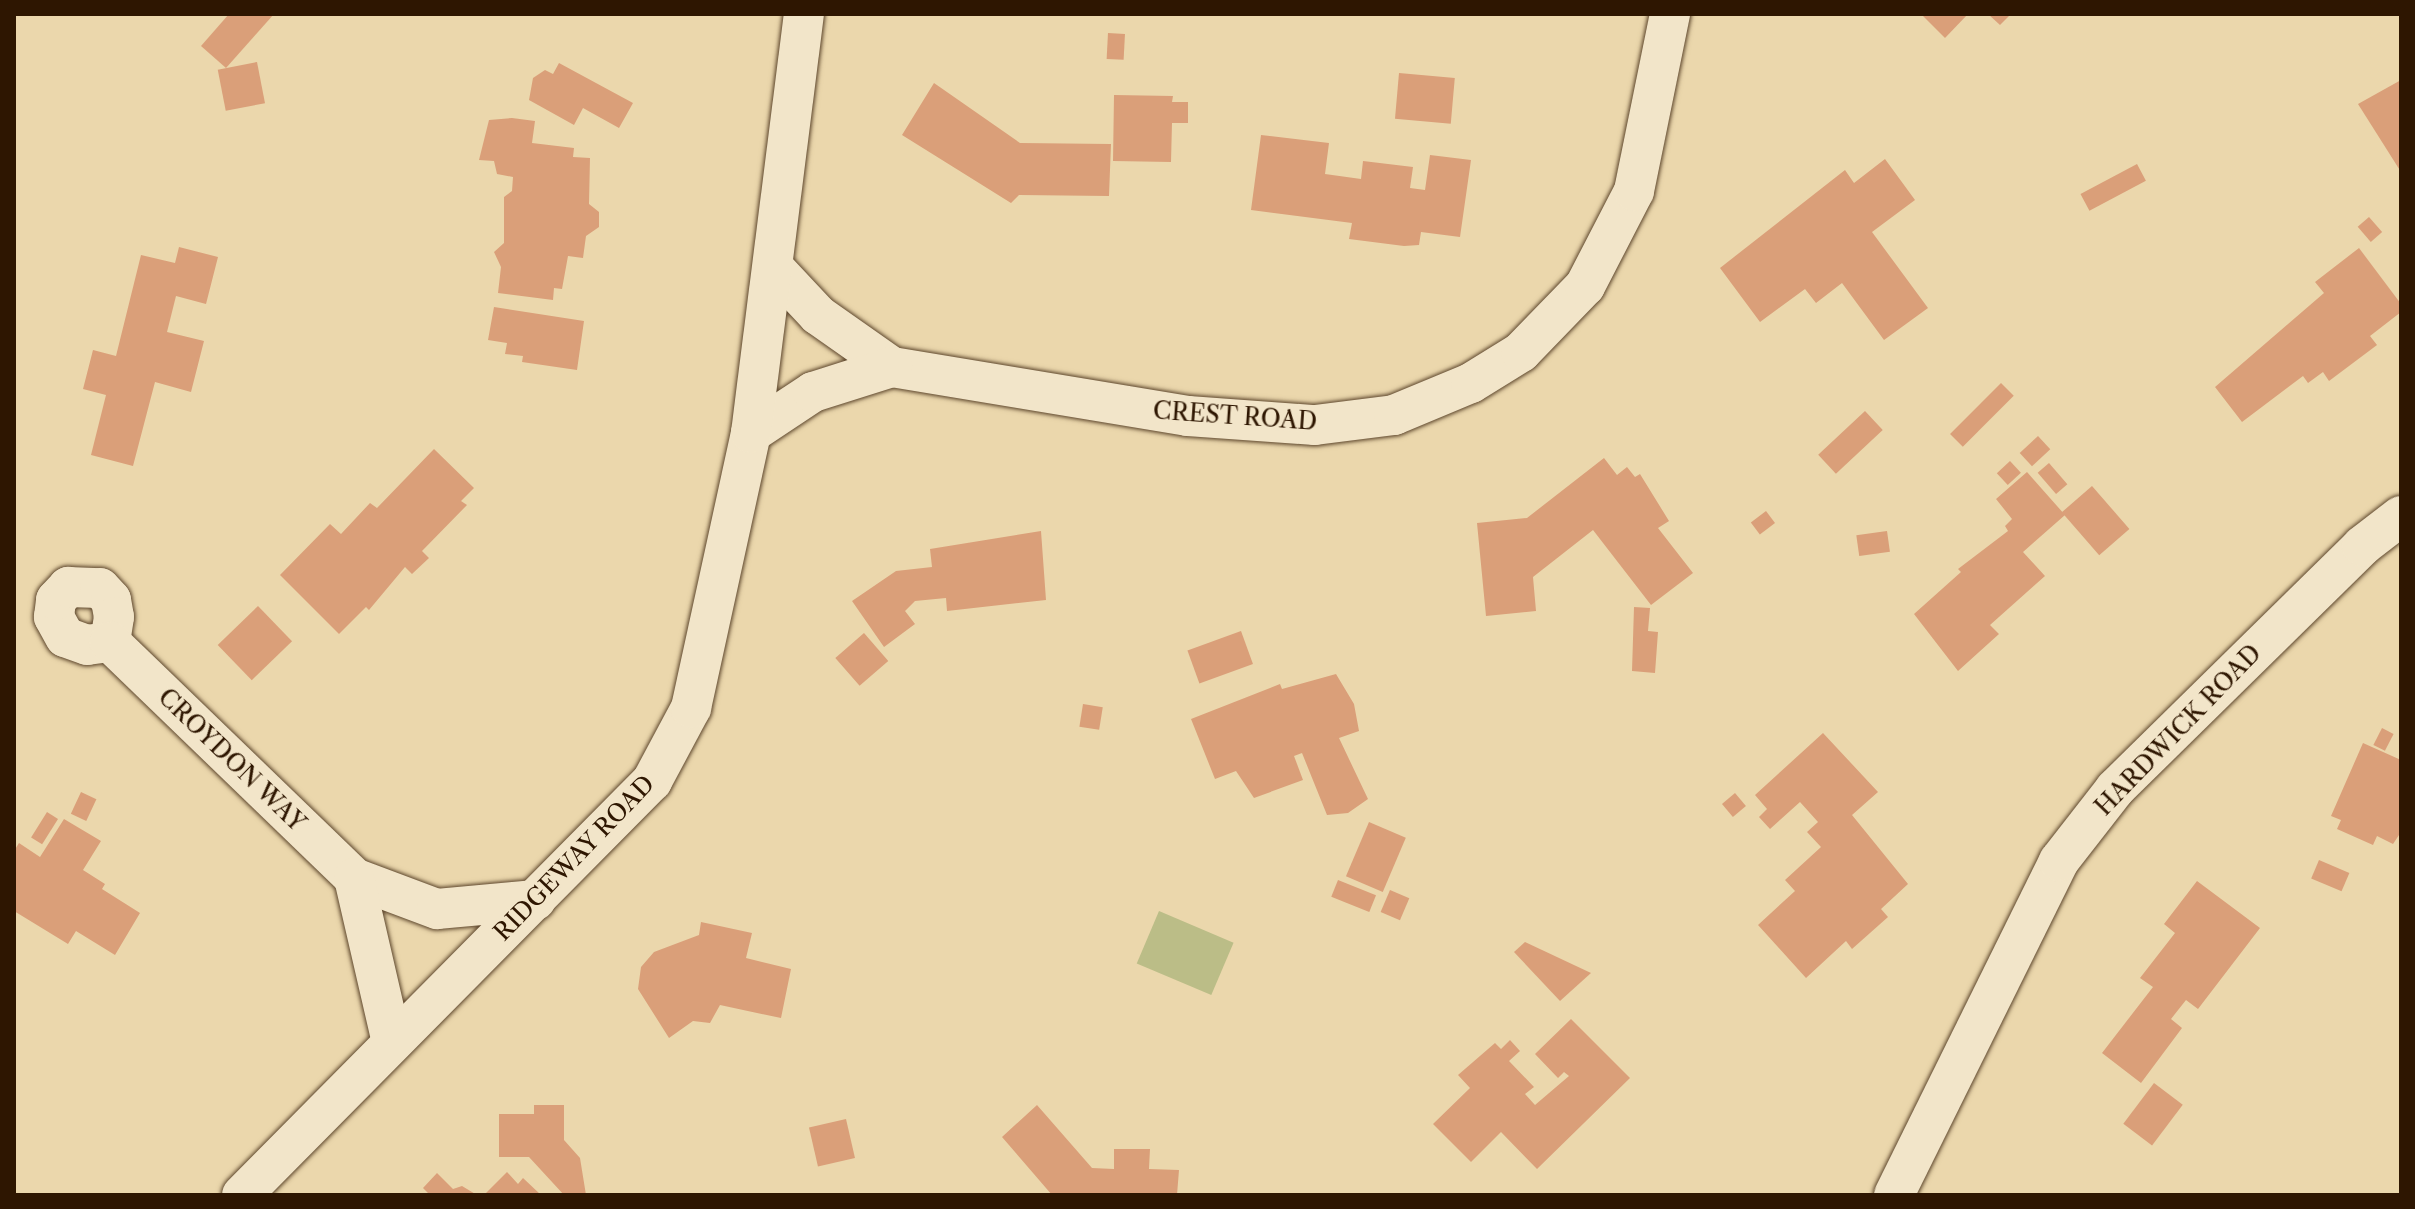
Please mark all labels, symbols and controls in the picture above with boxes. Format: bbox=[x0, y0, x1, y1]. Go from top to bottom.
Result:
street label: CREST ROAD bbox=[1152, 396, 1318, 436]
street label: HARDWICK ROAD bbox=[2089, 638, 2267, 822]
street label: CROYDON WAY bbox=[152, 682, 312, 838]
street label: RIDGEWAY ROAD bbox=[487, 769, 661, 947]

